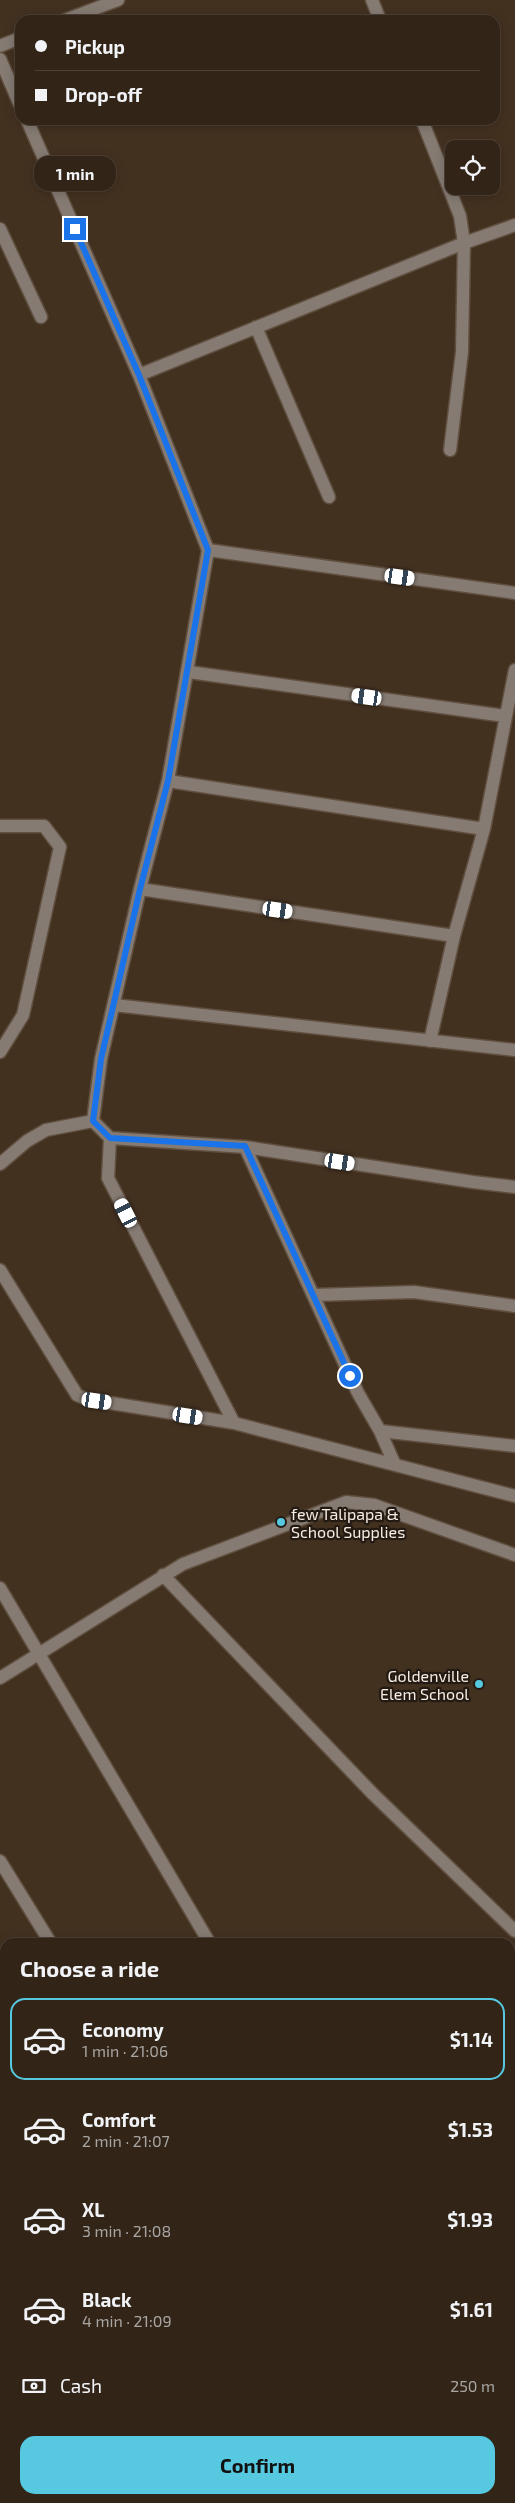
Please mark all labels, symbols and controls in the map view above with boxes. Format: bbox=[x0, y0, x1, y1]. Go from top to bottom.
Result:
text: Pickup bbox=[65, 35, 125, 58]
text: Drop-off bbox=[65, 83, 142, 106]
map controls bbox=[445, 140, 500, 195]
button: locate bbox=[445, 140, 500, 195]
callout: 1 min bbox=[34, 156, 116, 192]
text: 1 min bbox=[56, 164, 94, 183]
route end bbox=[64, 218, 86, 240]
car bbox=[384, 567, 415, 587]
car bbox=[351, 687, 382, 707]
car bbox=[262, 900, 293, 920]
car bbox=[324, 1152, 355, 1172]
car bbox=[112, 1196, 139, 1230]
route start bbox=[339, 1365, 361, 1387]
car bbox=[81, 1391, 112, 1411]
car bbox=[172, 1406, 203, 1426]
place label: few Talipapa & School Supplies bbox=[291, 1504, 405, 1541]
marker: few Talipapa & School Supplies bbox=[275, 1516, 287, 1528]
place label: Goldenville Elem School bbox=[380, 1666, 469, 1703]
marker: Goldenville Elem School bbox=[473, 1678, 485, 1690]
text: Choose a ride bbox=[20, 1955, 159, 1981]
icon: car bbox=[22, 2017, 67, 2062]
text: Economy bbox=[82, 2018, 164, 2041]
text: $1.14 bbox=[450, 2028, 493, 2051]
text: 1 min · 21:06 bbox=[82, 2041, 168, 2060]
icon: car bbox=[22, 2107, 67, 2152]
text: Comfort bbox=[82, 2108, 156, 2131]
text: $1.53 bbox=[448, 2118, 493, 2141]
text: 2 min · 21:07 bbox=[82, 2131, 170, 2150]
icon: car bbox=[22, 2197, 67, 2242]
text: XL bbox=[82, 2198, 104, 2221]
text: $1.93 bbox=[447, 2208, 493, 2231]
text: 3 min · 21:08 bbox=[82, 2221, 171, 2240]
icon: car bbox=[22, 2287, 67, 2332]
text: Black bbox=[82, 2288, 132, 2311]
text: $1.61 bbox=[450, 2298, 493, 2321]
text: 4 min · 21:09 bbox=[82, 2311, 172, 2330]
icon: cash bbox=[20, 2372, 48, 2400]
text: Cash bbox=[60, 2374, 102, 2397]
text: 250 m bbox=[450, 2376, 495, 2395]
button: Confirm bbox=[20, 2436, 495, 2494]

